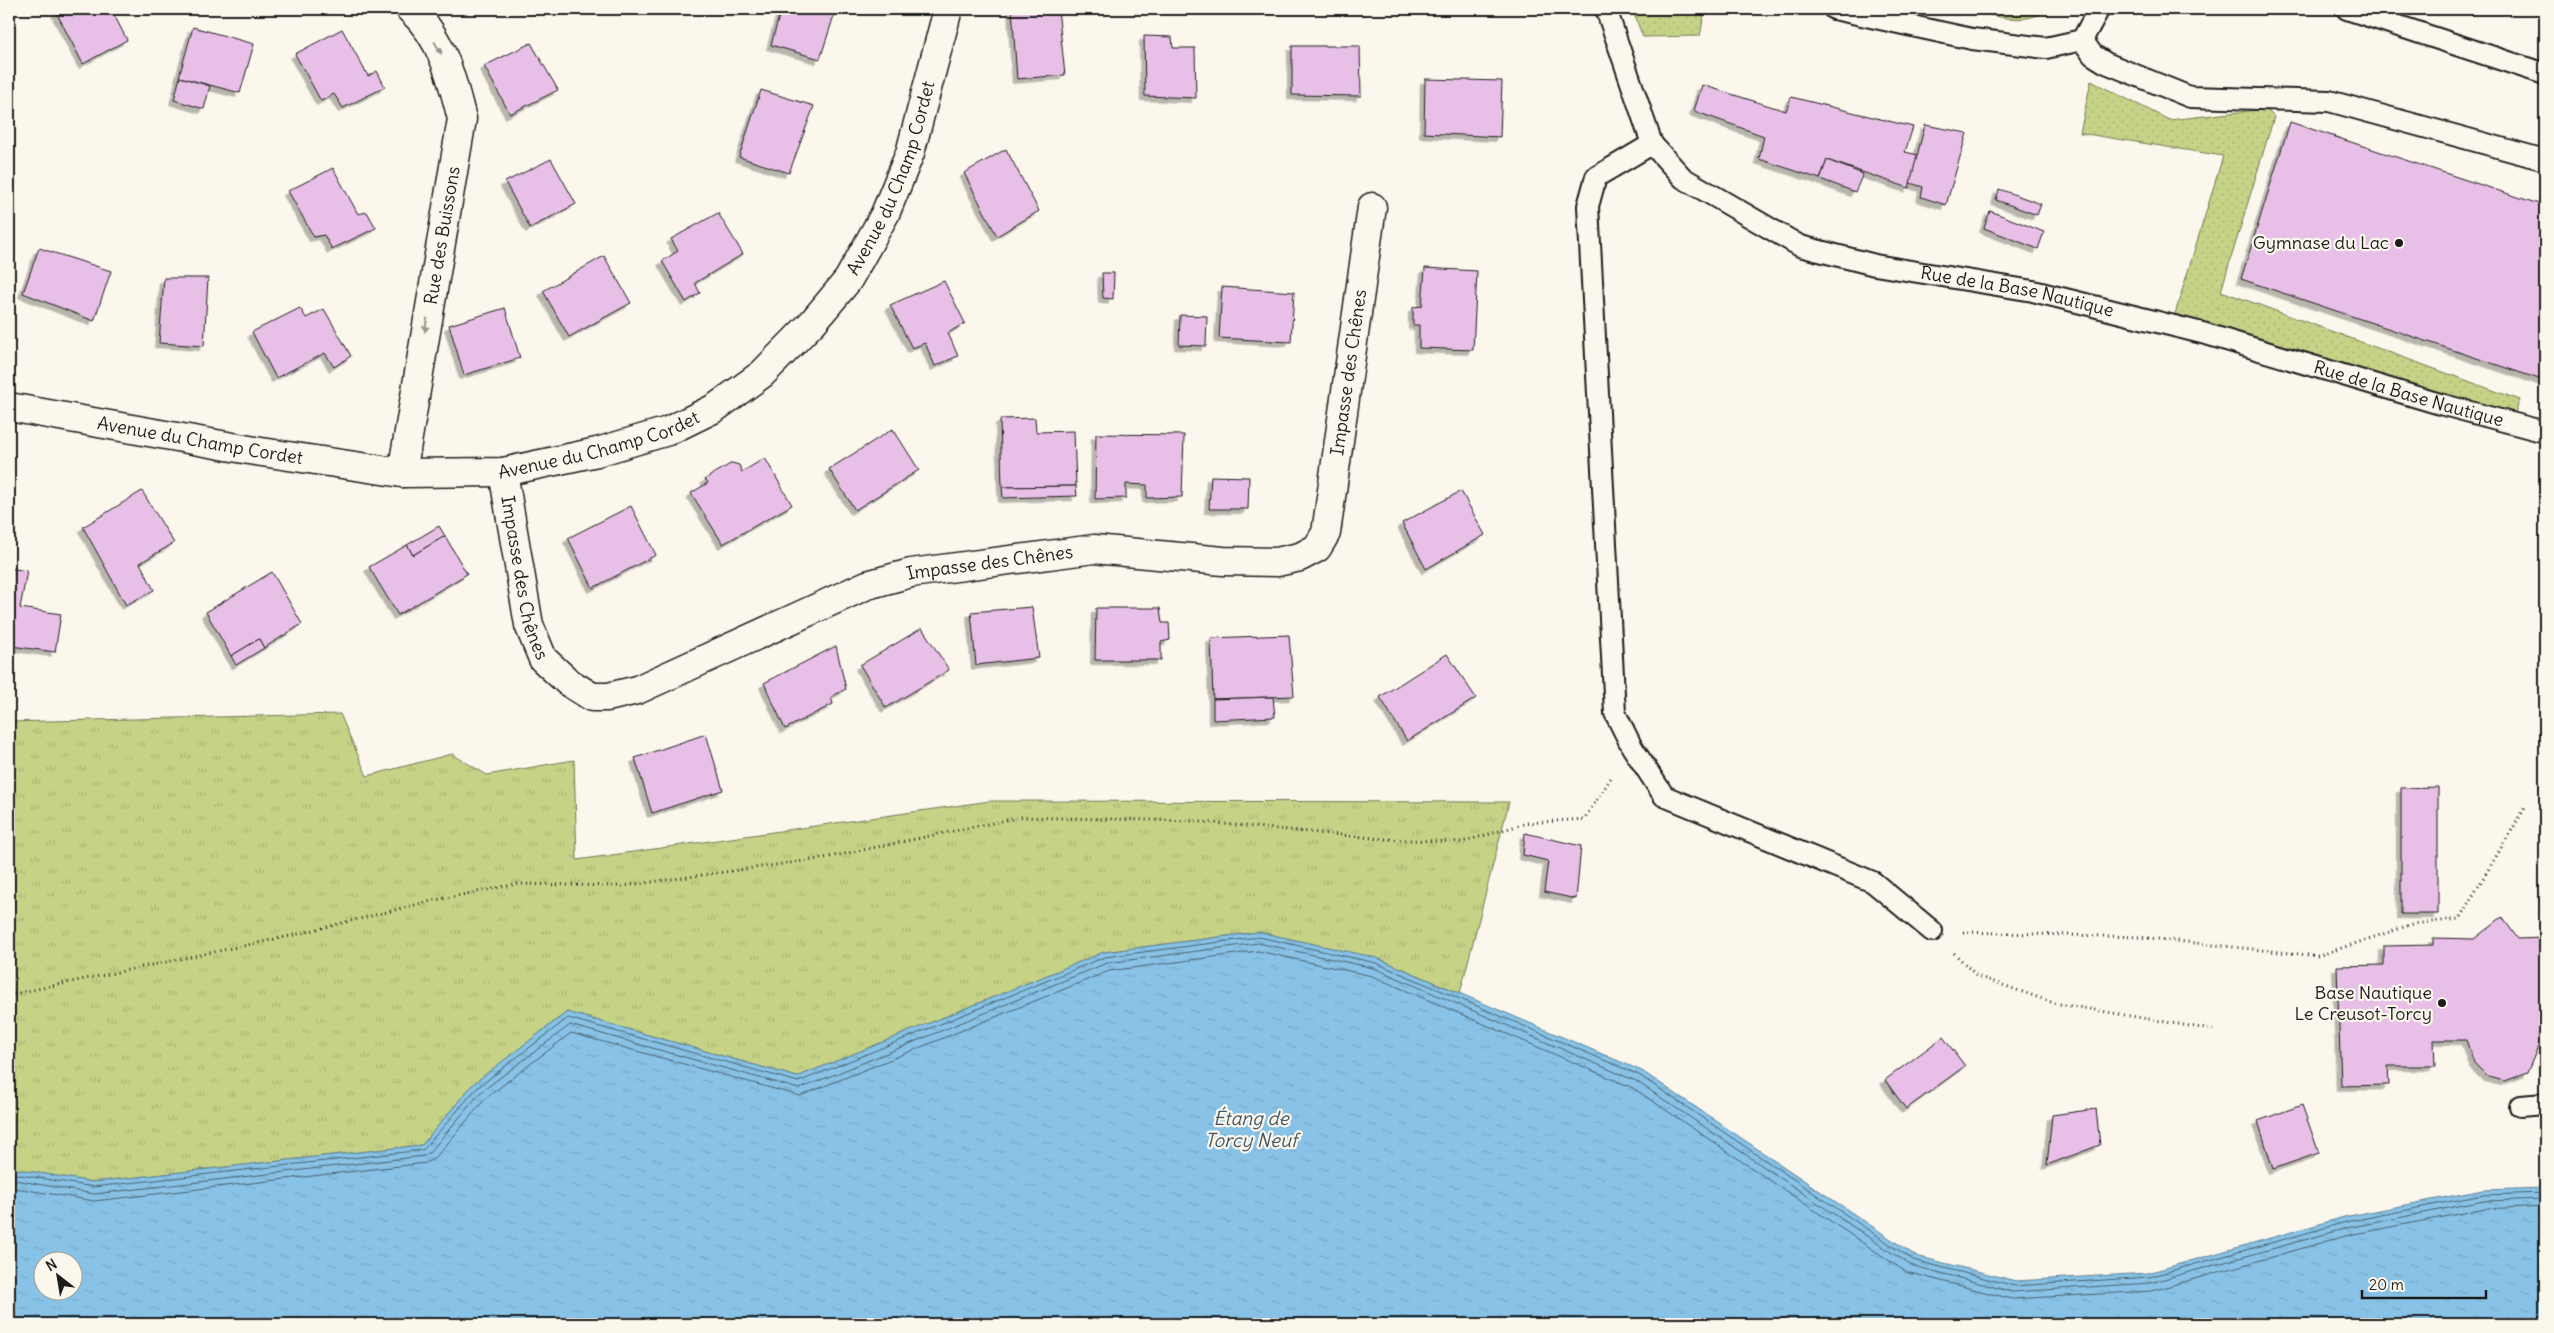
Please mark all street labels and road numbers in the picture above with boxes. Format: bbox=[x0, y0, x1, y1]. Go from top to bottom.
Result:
street label: Avenue du Champ Cordet bbox=[841, 78, 940, 279]
street label: Rue des Buissons bbox=[419, 164, 465, 306]
street label: Rue de la Base Nautique bbox=[1919, 261, 2116, 322]
street label: Impasse des Chênes bbox=[1325, 288, 1371, 457]
street label: Rue de la Base Nautique bbox=[2311, 355, 2506, 431]
street label: Avenue du Champ Cordet bbox=[496, 406, 703, 484]
street label: Avenue du Champ Cordet bbox=[96, 411, 304, 469]
street label: Impasse des Chênes bbox=[496, 494, 554, 663]
street label: Impasse des Chênes bbox=[904, 540, 1074, 585]

